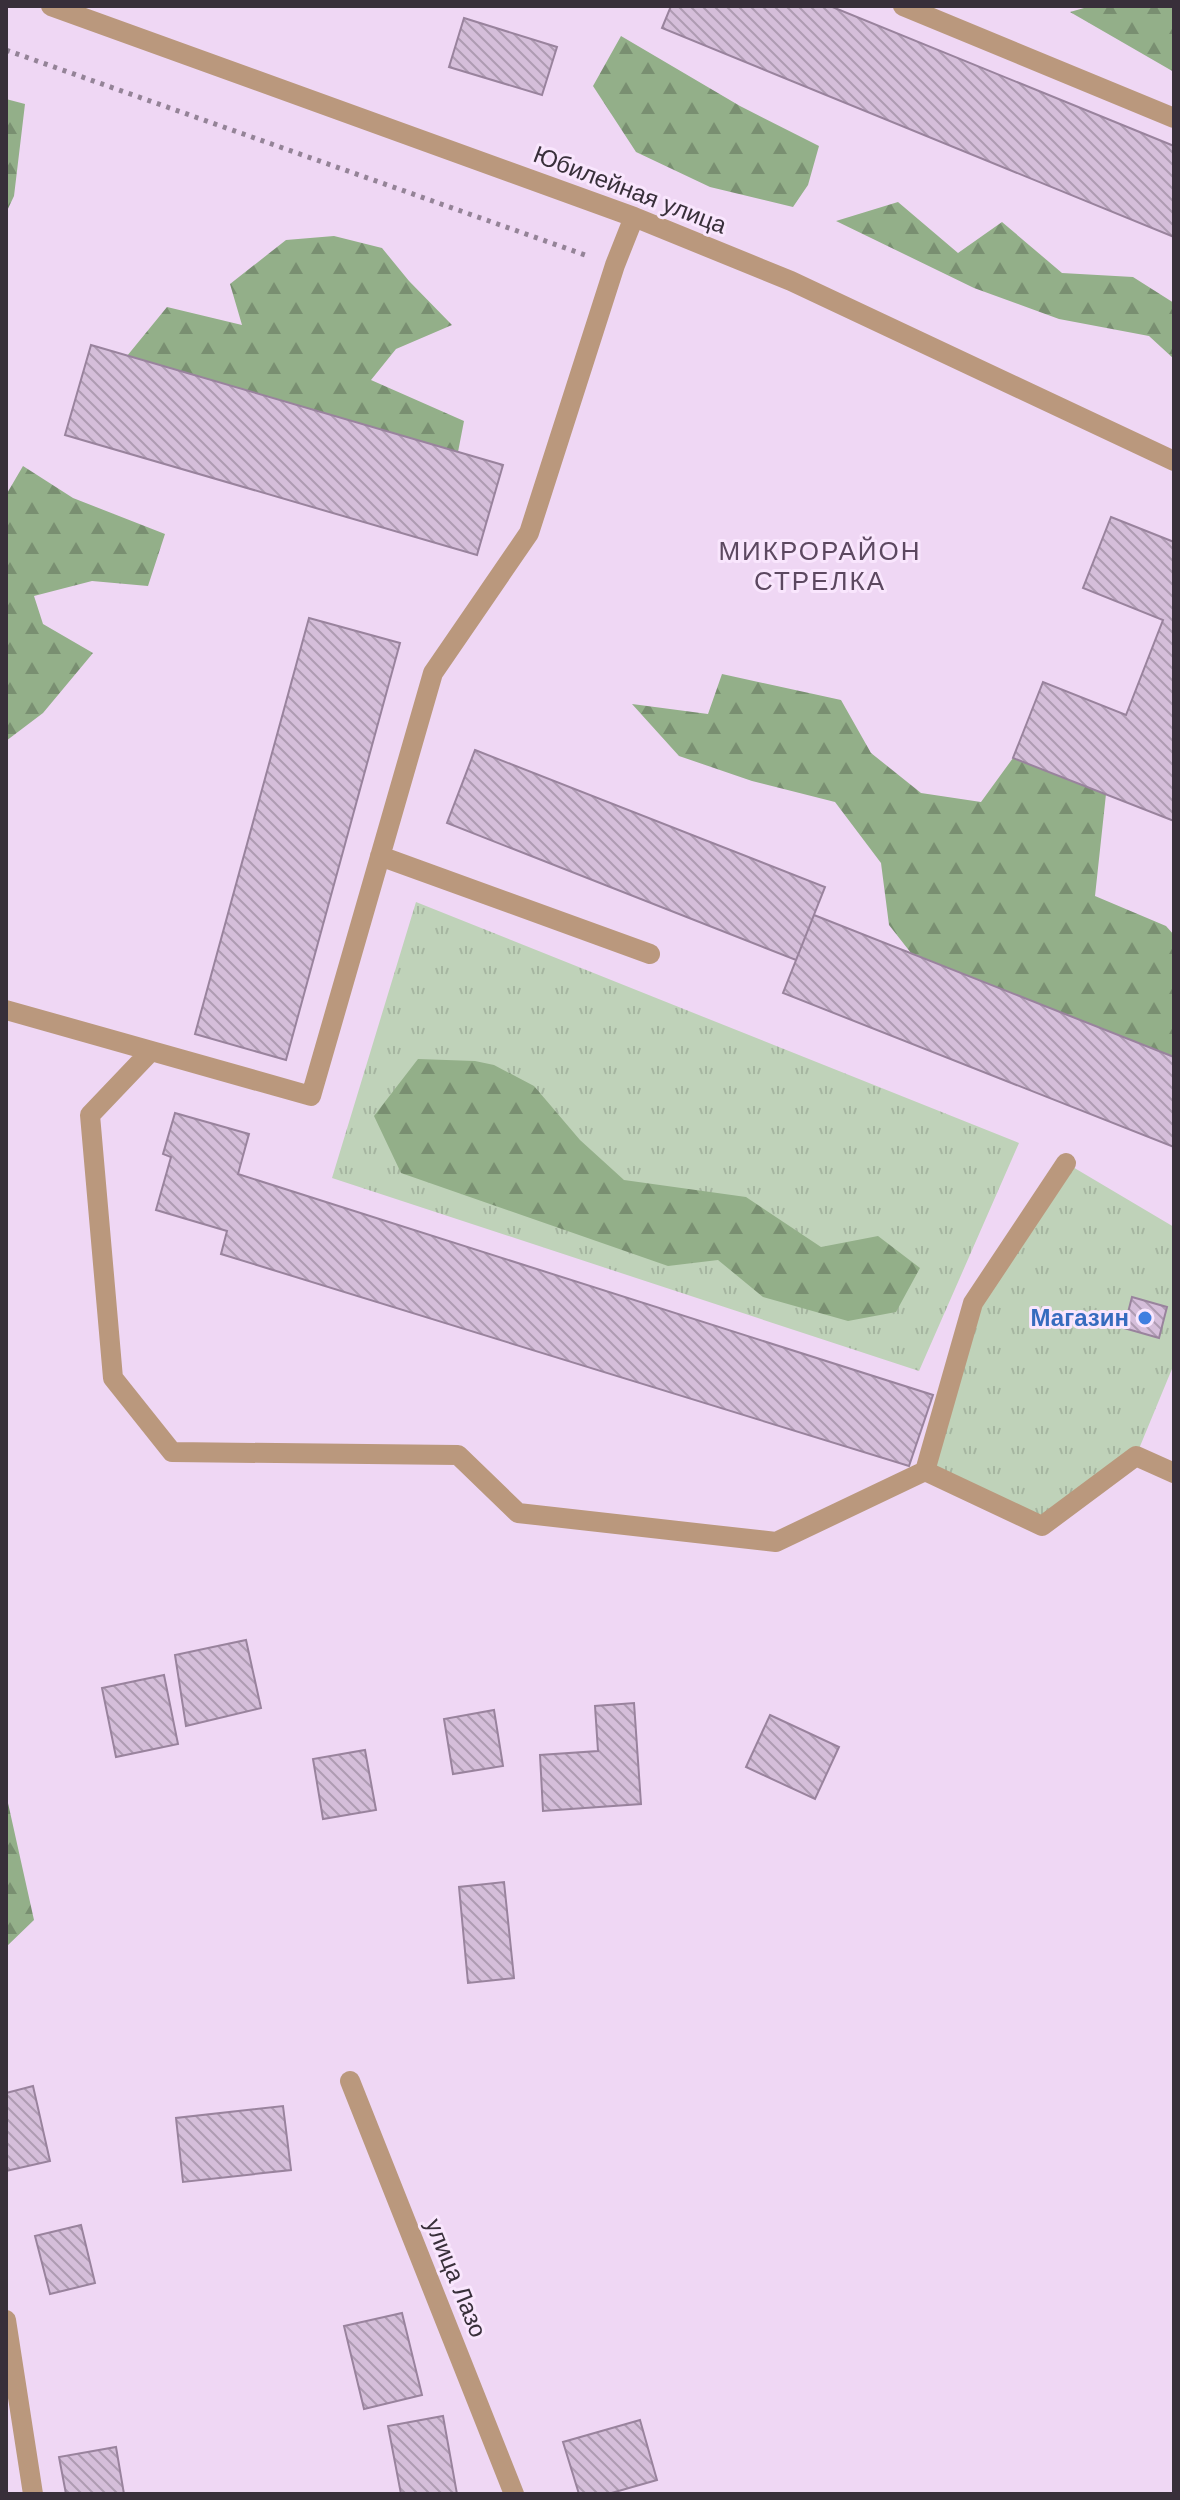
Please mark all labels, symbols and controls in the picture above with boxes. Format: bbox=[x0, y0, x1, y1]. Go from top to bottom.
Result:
street label: Юбилейная улица bbox=[530, 140, 731, 239]
district label: МИКРОРАЙОН СТРЕЛКА bbox=[718, 536, 922, 596]
place label: Магазин bbox=[1031, 1304, 1129, 1331]
marker: Магазин bbox=[1136, 1309, 1154, 1327]
street label: улица Лазо bbox=[420, 2215, 492, 2341]

